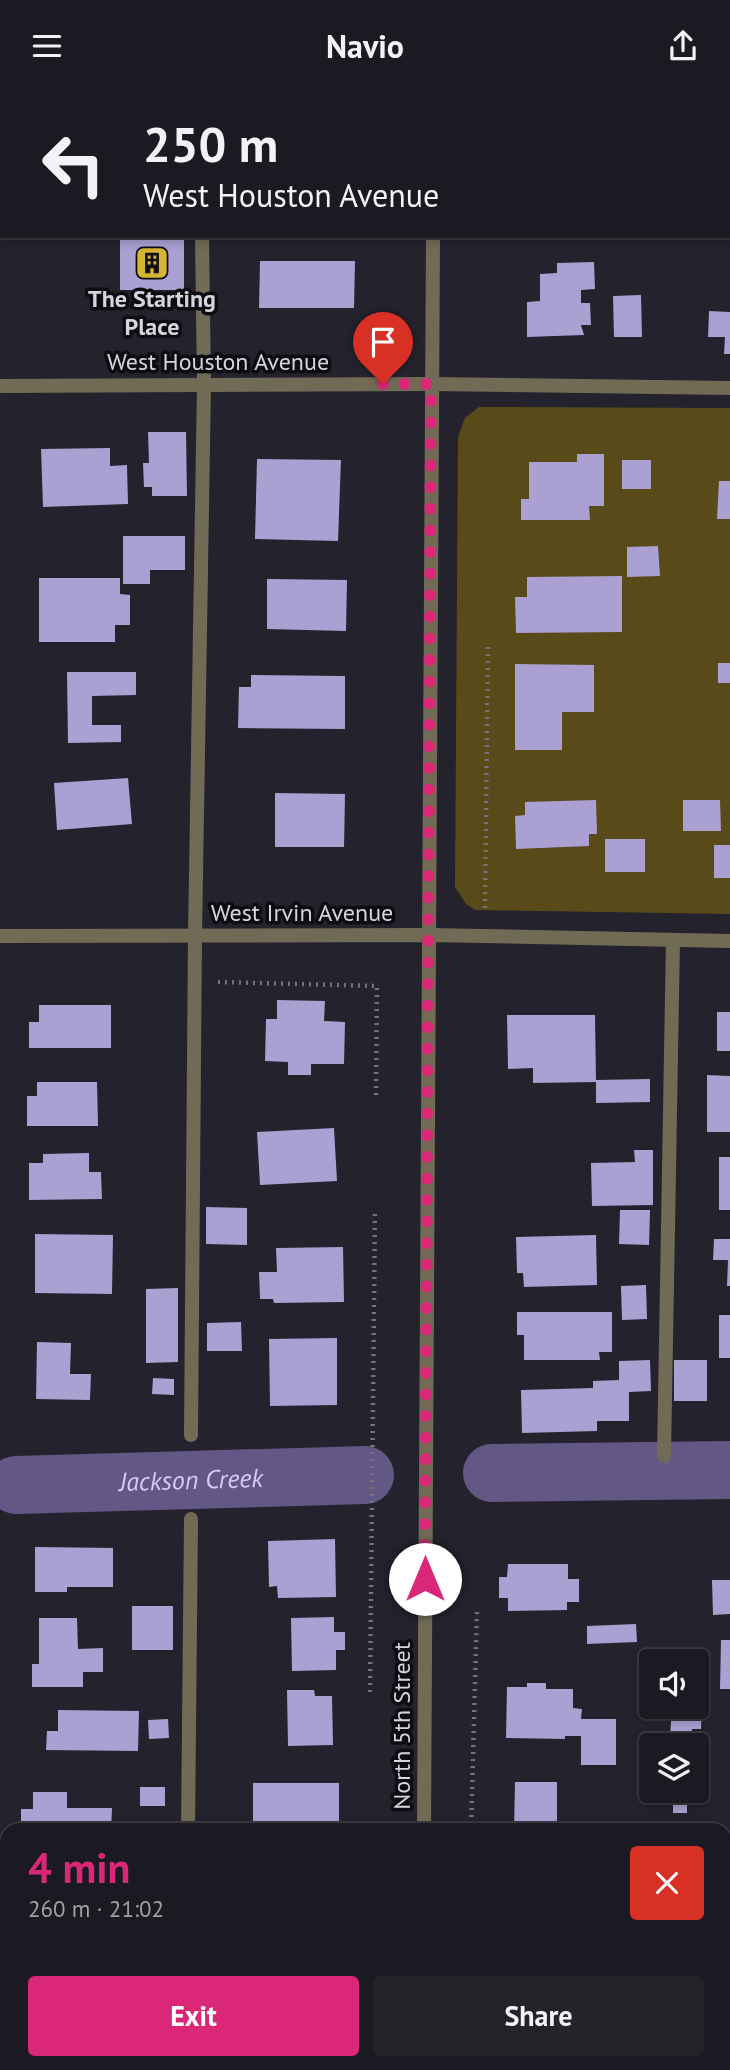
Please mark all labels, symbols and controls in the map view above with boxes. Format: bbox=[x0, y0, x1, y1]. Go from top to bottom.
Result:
text: Navio bbox=[326, 25, 404, 67]
icon: menu bbox=[28, 27, 66, 65]
icon: share bbox=[664, 27, 702, 65]
text: 250 m bbox=[143, 112, 278, 176]
icon: left bbox=[28, 119, 119, 210]
text: West Houston Avenue bbox=[143, 174, 439, 216]
building icon: The Starting Place bbox=[133, 244, 171, 282]
place label: The Starting Place bbox=[88, 283, 216, 342]
pin bbox=[353, 312, 413, 384]
icon: arrive bbox=[364, 323, 402, 361]
street label: West Houston Avenue bbox=[107, 346, 329, 377]
street label: West Irvin Avenue bbox=[211, 897, 393, 928]
water label: Jackson Creek bbox=[116, 1461, 265, 1498]
position arrow bbox=[388, 1542, 462, 1616]
street label: North 5th Street bbox=[386, 1642, 417, 1810]
map controls bbox=[639, 1649, 709, 1803]
button: sound bbox=[639, 1649, 709, 1719]
button: layers bbox=[639, 1733, 709, 1803]
text: 4 min bbox=[28, 1840, 130, 1895]
button: close bbox=[630, 1846, 704, 1920]
text: 260 m · 21:02 bbox=[28, 1894, 164, 1923]
button: Exit bbox=[28, 1976, 359, 2056]
button: Share bbox=[373, 1976, 704, 2056]

